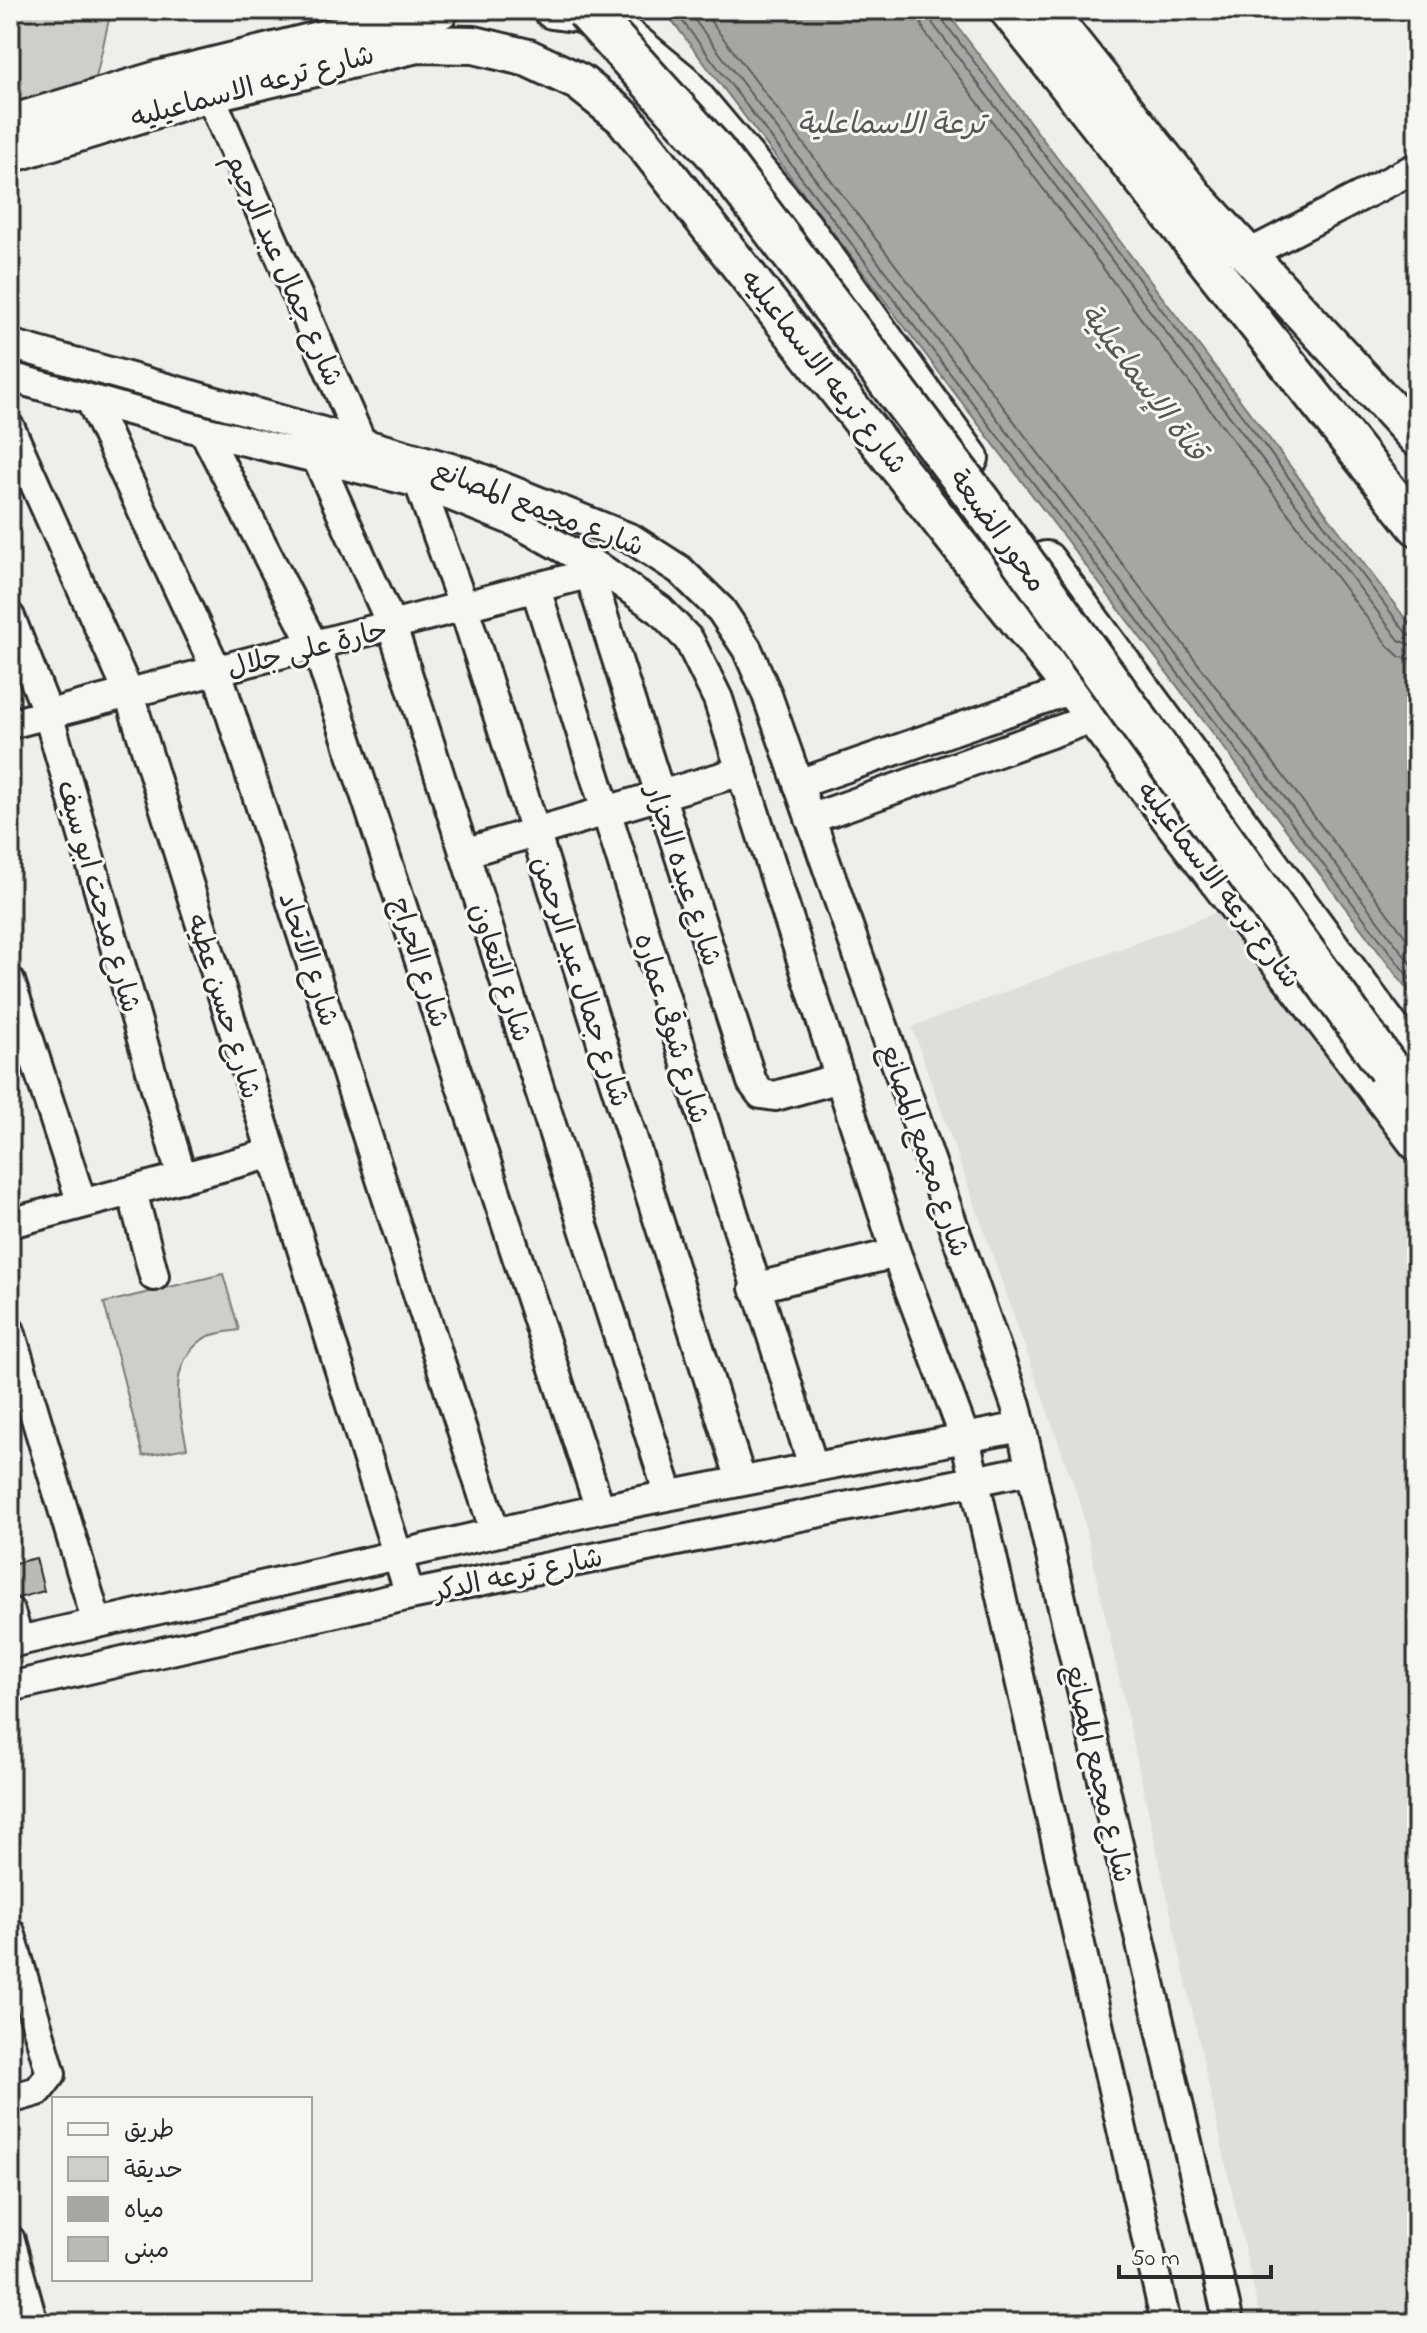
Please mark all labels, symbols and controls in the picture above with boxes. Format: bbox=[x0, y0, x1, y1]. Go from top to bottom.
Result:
street label: شارع ترعه الاسماعيليه bbox=[127, 36, 379, 141]
water label: ترعة الاسماعلية bbox=[797, 104, 990, 148]
street label: شارع جمال عبد الرحيم bbox=[212, 147, 352, 394]
street label: شارع ترعه الاسماعيليه bbox=[729, 262, 916, 485]
water label: قناة الإسماعيلية bbox=[1068, 296, 1217, 474]
street label: شارع مجمع المصانع bbox=[426, 451, 649, 569]
street label: محور الضبعة bbox=[937, 462, 1055, 602]
street label: حارة على جلال bbox=[223, 612, 393, 691]
street label: شارع ترعه الاسماعيليه bbox=[1125, 774, 1309, 999]
street label: شارع مدحت ابو سيف bbox=[44, 776, 149, 1018]
street label: شارع عبده الجزار bbox=[632, 778, 730, 972]
street label: شارع جمال عبد الرحمن bbox=[519, 851, 639, 1113]
street label: شارع الاتحاد bbox=[266, 888, 348, 1032]
street label: شارع الجراج bbox=[377, 892, 458, 1034]
street label: شارع التعاون bbox=[457, 898, 540, 1048]
street label: شارع حسن عطيه bbox=[174, 909, 269, 1105]
street label: شارع شوقى عماره bbox=[621, 929, 718, 1129]
street label: شارع مجمع المصانع bbox=[867, 1039, 978, 1263]
street label: شارع ترعه الدكر bbox=[429, 1539, 607, 1615]
street label: شارع مجمع المصانع bbox=[1052, 1661, 1142, 1887]
legend bbox=[52, 2097, 312, 2281]
text: طريق bbox=[124, 2114, 174, 2149]
text: حديقة bbox=[124, 2154, 183, 2189]
text: مياه bbox=[124, 2194, 164, 2229]
scale bar bbox=[1119, 2229, 1271, 2279]
text: مبنى bbox=[124, 2234, 169, 2269]
text: 50 m bbox=[1131, 2242, 1180, 2277]

